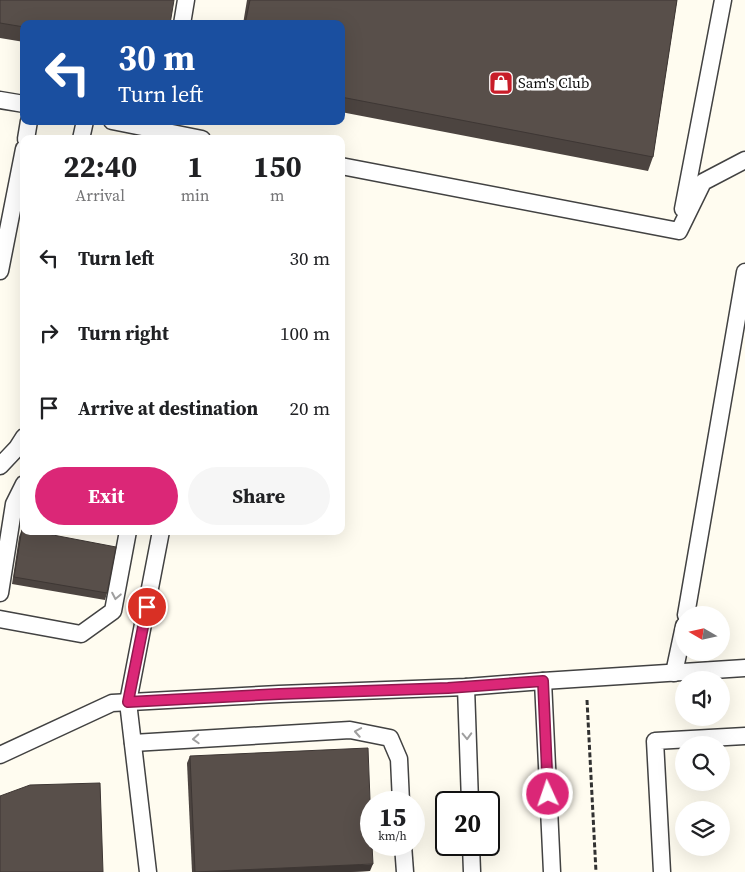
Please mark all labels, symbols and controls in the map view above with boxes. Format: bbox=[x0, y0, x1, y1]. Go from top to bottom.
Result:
text: 30 m bbox=[118, 34, 195, 82]
icon: left bbox=[35, 40, 100, 105]
shop icon: Sam's Club bbox=[488, 70, 514, 96]
place label: Sam's Club bbox=[518, 72, 589, 93]
text: Turn left bbox=[118, 79, 203, 109]
text: 22:40 bbox=[63, 146, 137, 187]
text: 1 bbox=[187, 146, 203, 187]
text: 150 bbox=[253, 146, 302, 187]
text: Arrival bbox=[76, 184, 125, 206]
text: min bbox=[181, 184, 210, 206]
text: m bbox=[270, 184, 284, 206]
icon: left bbox=[35, 244, 63, 272]
text: Turn left bbox=[78, 245, 154, 271]
text: 30 m bbox=[289, 245, 330, 271]
icon: right bbox=[35, 319, 63, 347]
text: Turn right bbox=[78, 320, 169, 346]
text: 100 m bbox=[280, 320, 330, 346]
icon: arrive bbox=[35, 394, 63, 422]
text: Arrive at destination bbox=[78, 395, 258, 421]
text: 20 m bbox=[289, 395, 330, 421]
button: Exit bbox=[35, 467, 178, 525]
button: Share bbox=[188, 467, 330, 525]
pin bbox=[126, 586, 168, 628]
one-way arrow bbox=[111, 592, 121, 601]
icon: arrive bbox=[133, 593, 161, 621]
north arrow bbox=[675, 606, 730, 661]
map controls bbox=[675, 606, 730, 856]
button: sound bbox=[675, 671, 730, 726]
one-way arrow bbox=[353, 727, 362, 737]
one-way arrow bbox=[462, 732, 473, 740]
one-way arrow bbox=[191, 734, 199, 745]
button: search bbox=[675, 736, 730, 791]
position arrow bbox=[521, 767, 573, 819]
speed limit sign: 20 bbox=[435, 791, 500, 856]
text: 15 bbox=[379, 800, 406, 834]
button: layers bbox=[675, 801, 730, 856]
text: km/h bbox=[378, 828, 407, 844]

